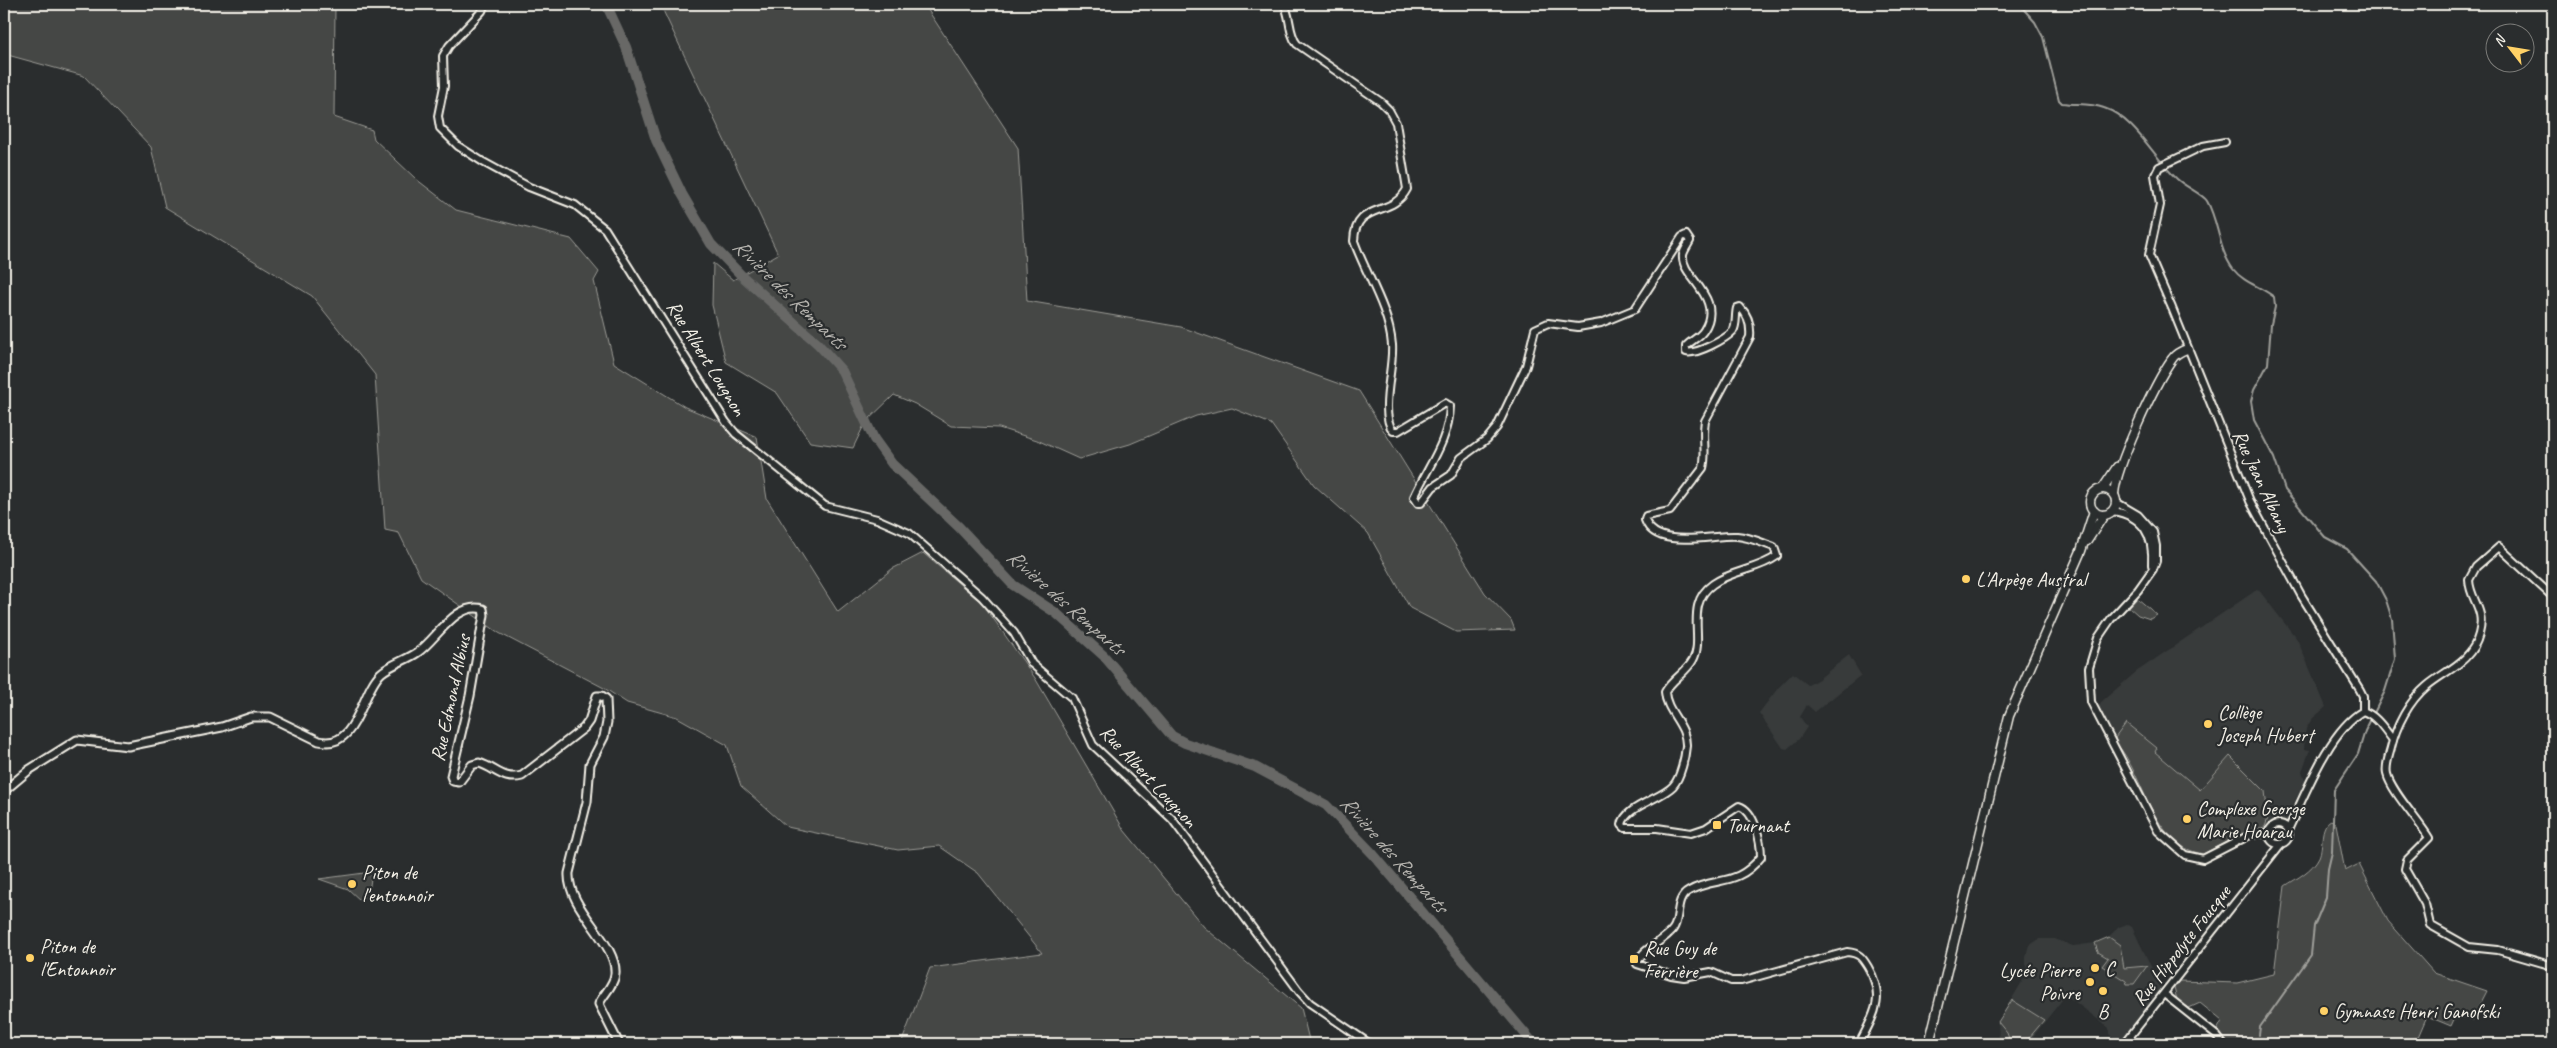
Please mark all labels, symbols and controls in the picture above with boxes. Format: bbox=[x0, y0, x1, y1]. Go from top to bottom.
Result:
north arrow bbox=[2484, 22, 2534, 72]
text: N bbox=[2490, 31, 2510, 50]
water label: Rivière des Remparts bbox=[728, 233, 855, 358]
street label: Rue Albert Lougnon bbox=[661, 296, 752, 421]
street label: Rue Jean Albany bbox=[2227, 426, 2297, 537]
water label: Rivière des Remparts bbox=[1001, 544, 1133, 663]
place label: L'Arpège Austral bbox=[1976, 567, 2090, 592]
marker: L'Arpège Austral bbox=[1960, 573, 1972, 585]
street label: Rue Edmond Albius bbox=[425, 631, 477, 764]
place label: Collège Joseph Hubert bbox=[2217, 700, 2317, 748]
marker: Collège Joseph Hubert bbox=[2202, 718, 2214, 730]
street label: Rue Albert Lougnon bbox=[1095, 720, 1203, 834]
water label: Rivière des Remparts bbox=[1335, 790, 1456, 921]
place label: Complexe George Marie Hoarau bbox=[2197, 796, 2306, 844]
place label: Tournant bbox=[1727, 813, 1791, 838]
marker: Complexe George Marie Hoarau bbox=[2181, 813, 2193, 825]
marker: Tournant bbox=[1711, 819, 1723, 831]
place label: Piton de l'entonnoir bbox=[362, 860, 435, 908]
marker: Piton de l'entonnoir bbox=[346, 878, 358, 890]
street label: Rue Hippolyte Foucque bbox=[2127, 879, 2237, 1011]
place label: Piton de l'Entonnoir bbox=[40, 934, 117, 982]
place label: Rue Guy de Ferrière bbox=[1644, 936, 1718, 984]
marker: Piton de l'Entonnoir bbox=[24, 952, 36, 964]
marker: Rue Guy de Ferrière bbox=[1628, 953, 1640, 965]
place label: C bbox=[2105, 956, 2117, 981]
place label: Lycée Pierre Poivre bbox=[2000, 958, 2081, 1006]
marker: C bbox=[2089, 962, 2101, 974]
marker: Lycée Pierre Poivre bbox=[2084, 976, 2096, 988]
marker: B bbox=[2097, 985, 2109, 997]
place label: B bbox=[2098, 999, 2110, 1024]
place label: Gymnase Henri Ganofski bbox=[2334, 999, 2501, 1024]
marker: Gymnase Henri Ganofski bbox=[2318, 1005, 2330, 1017]

